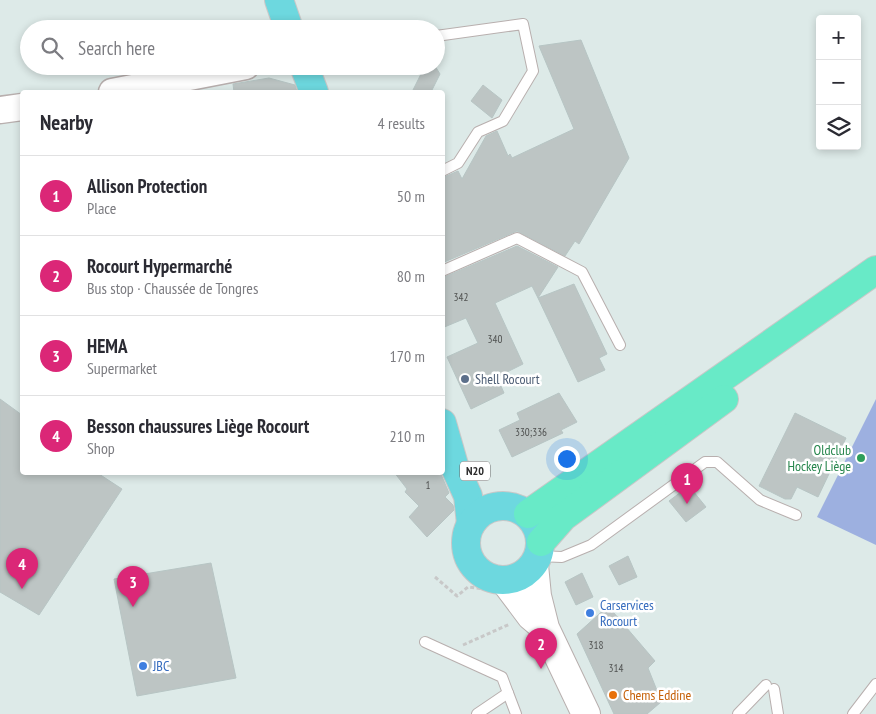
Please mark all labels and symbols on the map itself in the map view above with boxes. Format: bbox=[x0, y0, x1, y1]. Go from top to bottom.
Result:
house number: 342 bbox=[454, 290, 468, 304]
house number: 340 bbox=[488, 332, 502, 346]
place label: Shell Rocourt bbox=[475, 370, 540, 388]
marker: Shell Rocourt bbox=[459, 373, 471, 385]
house number: 330;336 bbox=[515, 425, 547, 439]
place label: Oldclub Hockey Liège bbox=[787, 441, 851, 475]
your location bbox=[554, 446, 580, 472]
marker: Oldclub Hockey Liège bbox=[855, 452, 867, 464]
road number: N20 bbox=[460, 462, 490, 481]
pin: 1 bbox=[671, 463, 703, 504]
house number: 1 bbox=[426, 478, 431, 492]
pin: 4 bbox=[6, 548, 38, 589]
pin: 3 bbox=[117, 566, 149, 607]
place label: Carservices Rocourt bbox=[600, 596, 654, 630]
marker: Carservices Rocourt bbox=[584, 607, 596, 619]
pin: 2 bbox=[525, 628, 557, 669]
house number: 318 bbox=[589, 638, 603, 652]
place label: JBC bbox=[152, 657, 170, 675]
marker: JBC bbox=[137, 660, 149, 672]
house number: 314 bbox=[609, 661, 623, 675]
place label: Chems Eddine bbox=[623, 686, 691, 704]
marker: Chems Eddine bbox=[607, 689, 619, 701]

